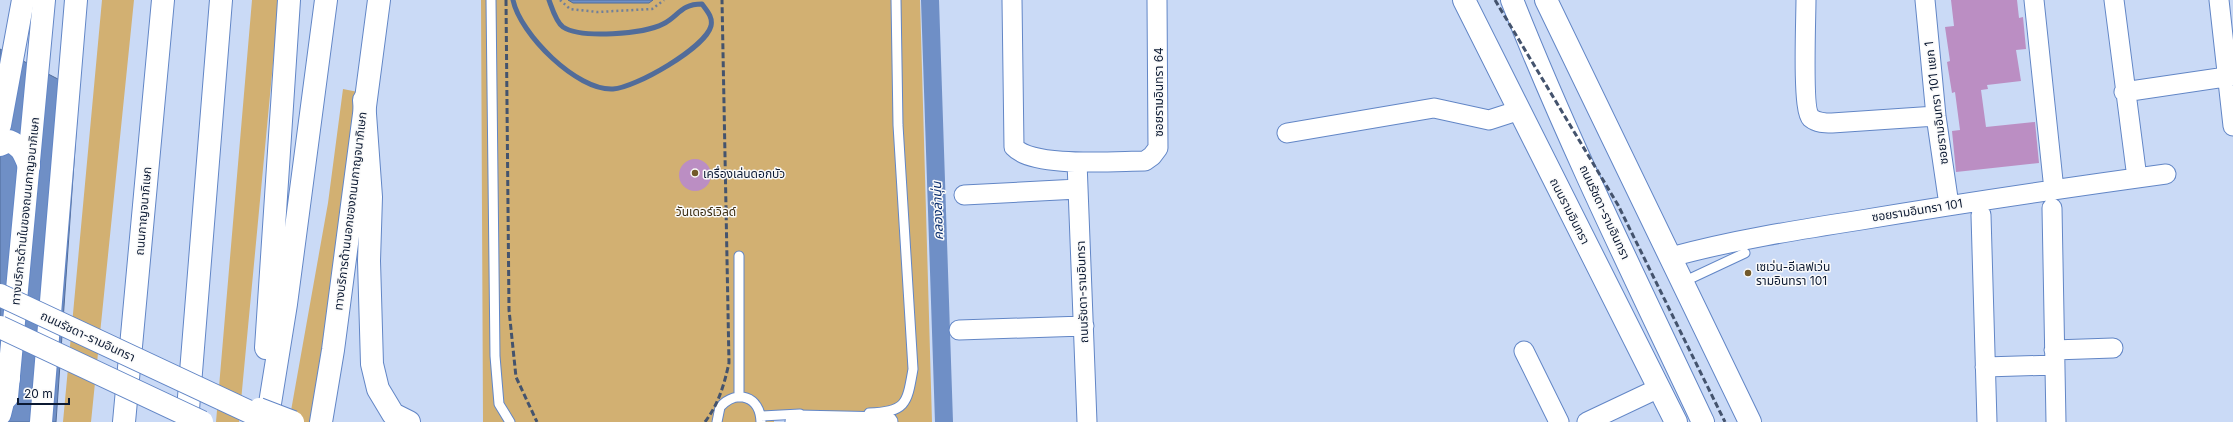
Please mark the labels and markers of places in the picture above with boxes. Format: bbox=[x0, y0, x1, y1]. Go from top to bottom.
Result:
place label: เครื่องเล่นดอกบัว bbox=[703, 165, 785, 181]
marker: เครื่องเล่นดอกบัว bbox=[690, 168, 700, 178]
place label: เซเว่น-อีเลฟเว่น รามอินทรา 101 bbox=[1756, 259, 1830, 288]
marker: เซเว่น-อีเลฟเว่น รามอินทรา 101 bbox=[1743, 268, 1753, 278]

